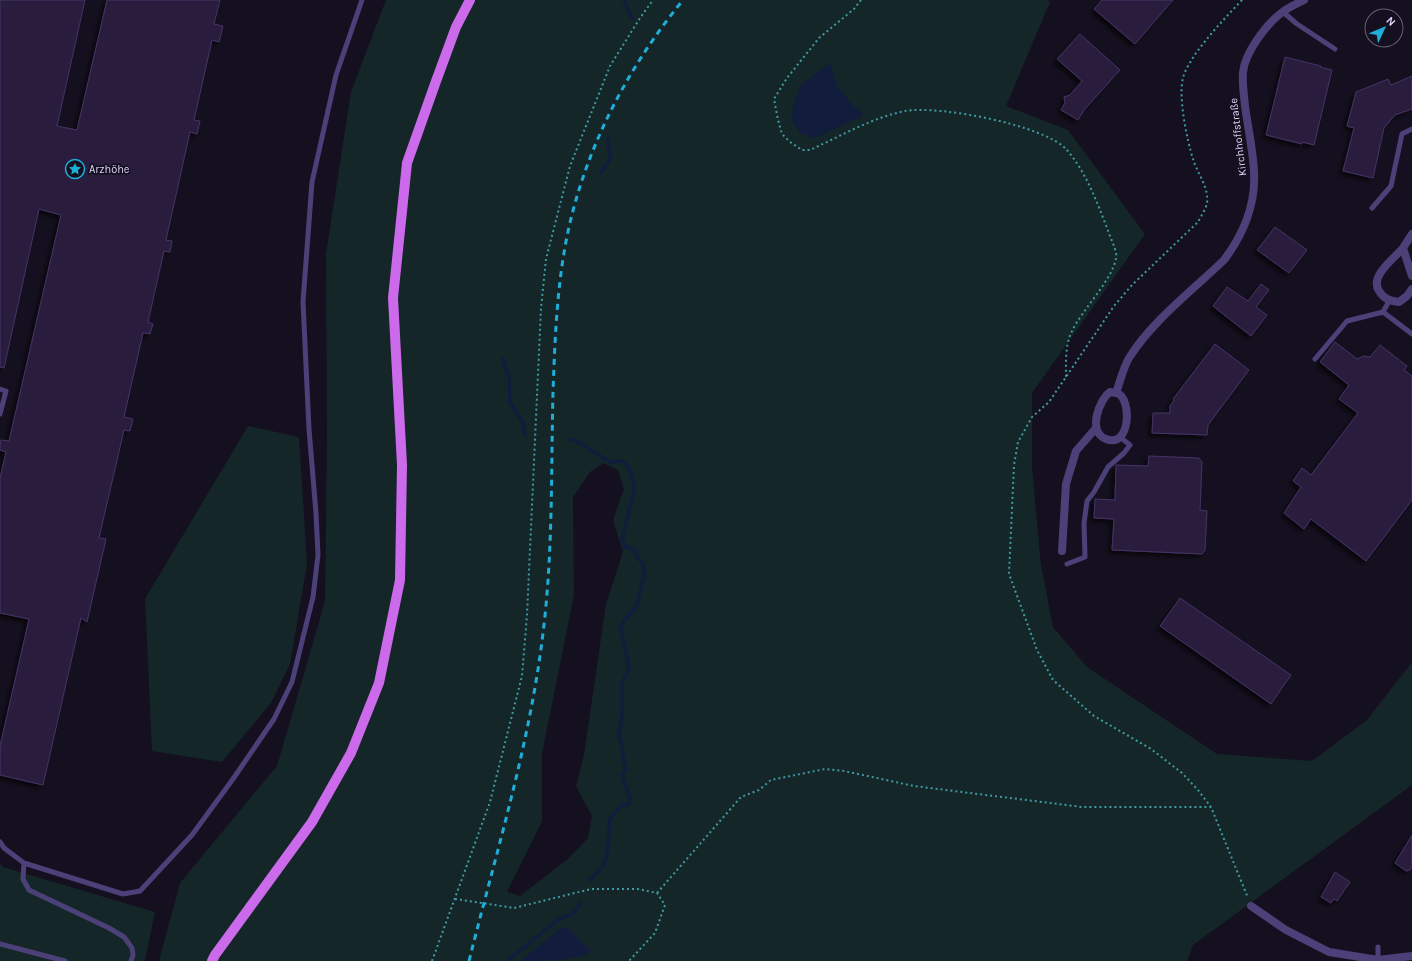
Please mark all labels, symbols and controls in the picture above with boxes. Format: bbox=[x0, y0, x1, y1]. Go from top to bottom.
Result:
north arrow bbox=[1364, 8, 1404, 48]
text: N bbox=[1383, 14, 1398, 29]
street label: Kirchhoffstraße bbox=[1227, 97, 1249, 177]
place icon: Arzhöhe bbox=[64, 158, 86, 180]
place label: Arzhöhe bbox=[89, 163, 130, 176]

